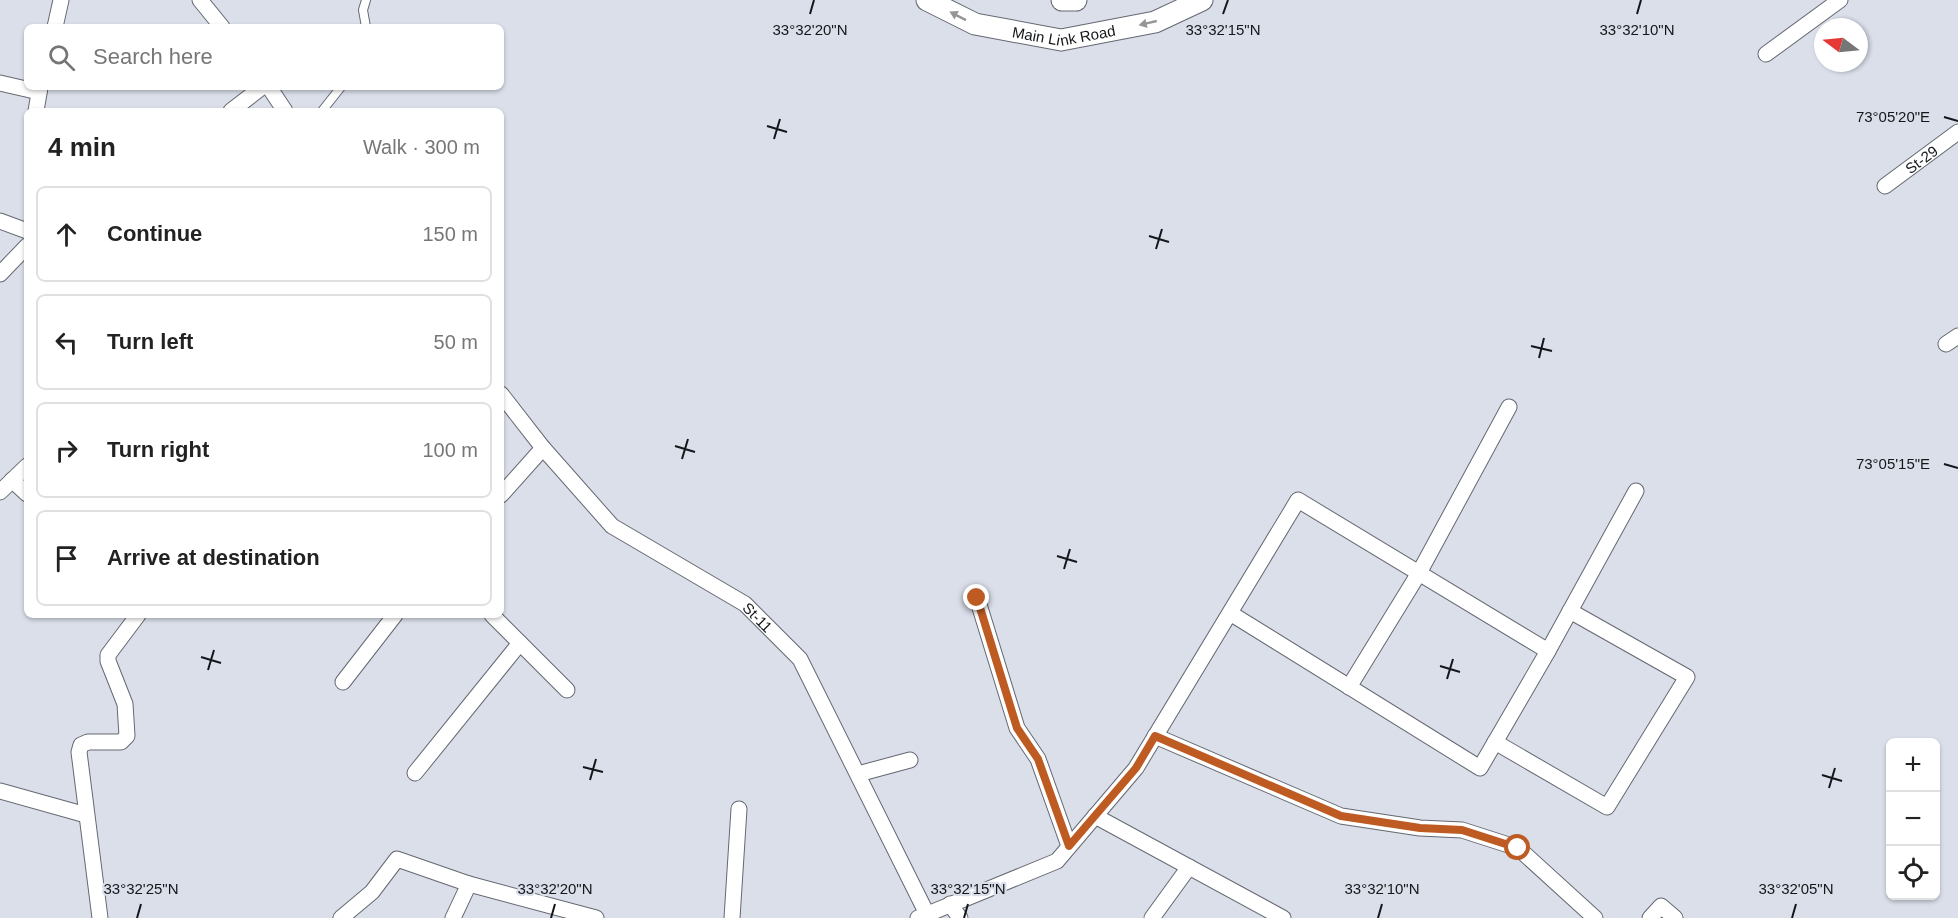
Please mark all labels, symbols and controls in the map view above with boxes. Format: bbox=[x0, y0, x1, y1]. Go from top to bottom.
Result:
one-way arrow bbox=[949, 11, 966, 21]
north arrow bbox=[1814, 18, 1868, 72]
one-way arrow bbox=[1138, 19, 1157, 28]
text: 33°32'20"N bbox=[772, 21, 848, 38]
street label: Main Link Road bbox=[1011, 21, 1117, 49]
text: 33°32'15"N bbox=[1185, 21, 1261, 38]
text: 33°32'10"N bbox=[1599, 21, 1675, 38]
search box bbox=[24, 24, 504, 90]
icon: search bbox=[45, 41, 78, 74]
text: Search here bbox=[93, 44, 213, 69]
text: 73°05'20"E bbox=[1856, 108, 1930, 125]
text: 4 min bbox=[48, 132, 116, 162]
text: Walk · 300 m bbox=[363, 136, 480, 158]
street label: St-29 bbox=[1902, 142, 1941, 177]
icon: ahead bbox=[50, 218, 83, 251]
text: Continue bbox=[107, 221, 202, 246]
text: 150 m bbox=[422, 223, 478, 245]
icon: left bbox=[50, 326, 83, 359]
text: Turn left bbox=[107, 329, 193, 354]
text: 50 m bbox=[434, 331, 478, 353]
icon: right bbox=[50, 434, 83, 467]
text: Turn right bbox=[107, 437, 209, 462]
text: 100 m bbox=[422, 439, 478, 461]
text: 73°05'15"E bbox=[1856, 455, 1930, 472]
icon: arrive bbox=[50, 542, 83, 575]
text: Arrive at destination bbox=[107, 545, 320, 570]
route end bbox=[963, 584, 989, 610]
street label: St-11 bbox=[740, 599, 776, 635]
map controls bbox=[1886, 738, 1940, 900]
button: + bbox=[1886, 738, 1940, 792]
button: − bbox=[1886, 792, 1940, 846]
route start bbox=[1504, 834, 1530, 860]
button: locate bbox=[1886, 846, 1940, 900]
text: 33°32'25"N bbox=[103, 880, 179, 897]
text: 33°32'20"N bbox=[517, 880, 593, 897]
text: 33°32'15"N bbox=[930, 880, 1006, 897]
text: 33°32'10"N bbox=[1344, 880, 1420, 897]
text: 33°32'05"N bbox=[1758, 880, 1834, 897]

